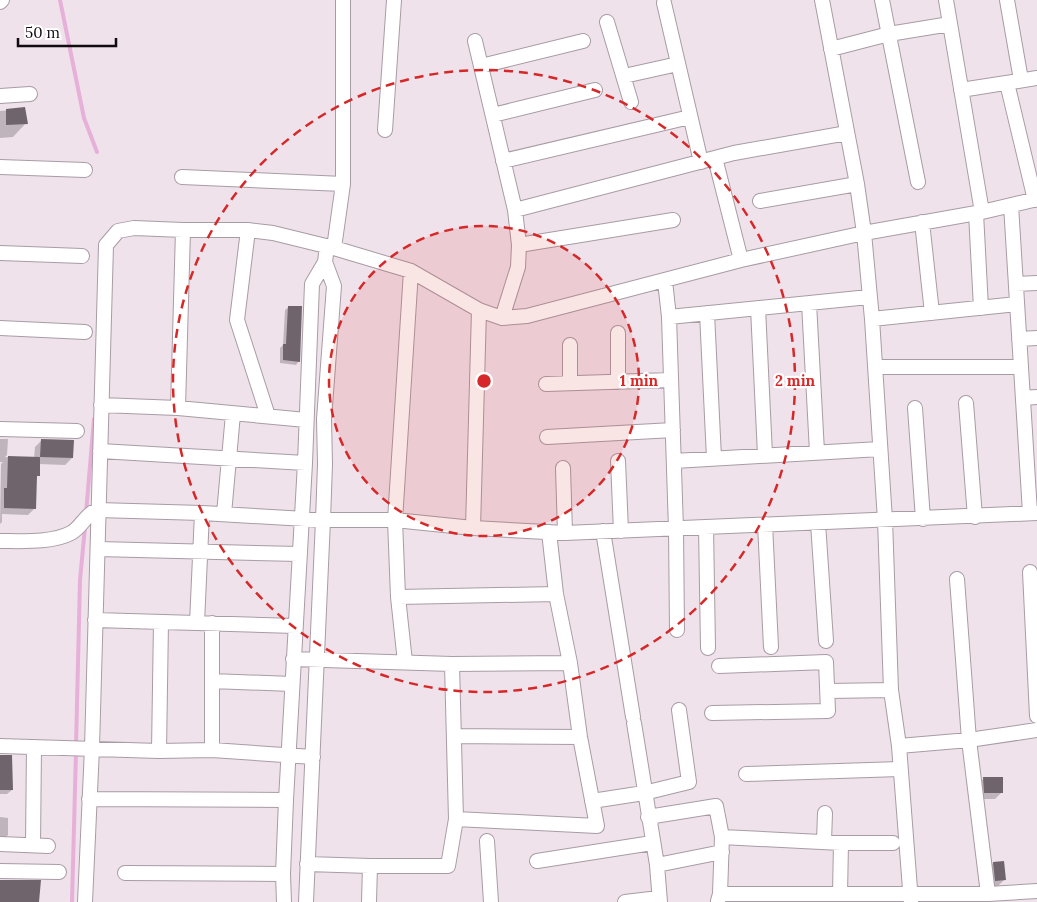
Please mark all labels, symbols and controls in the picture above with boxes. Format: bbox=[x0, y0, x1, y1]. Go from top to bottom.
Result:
scale bar bbox=[18, 15, 115, 47]
text: 50 m bbox=[25, 23, 60, 42]
text: 1 min bbox=[620, 371, 659, 390]
text: 2 min bbox=[775, 371, 816, 390]
centre of rings bbox=[475, 372, 493, 390]

